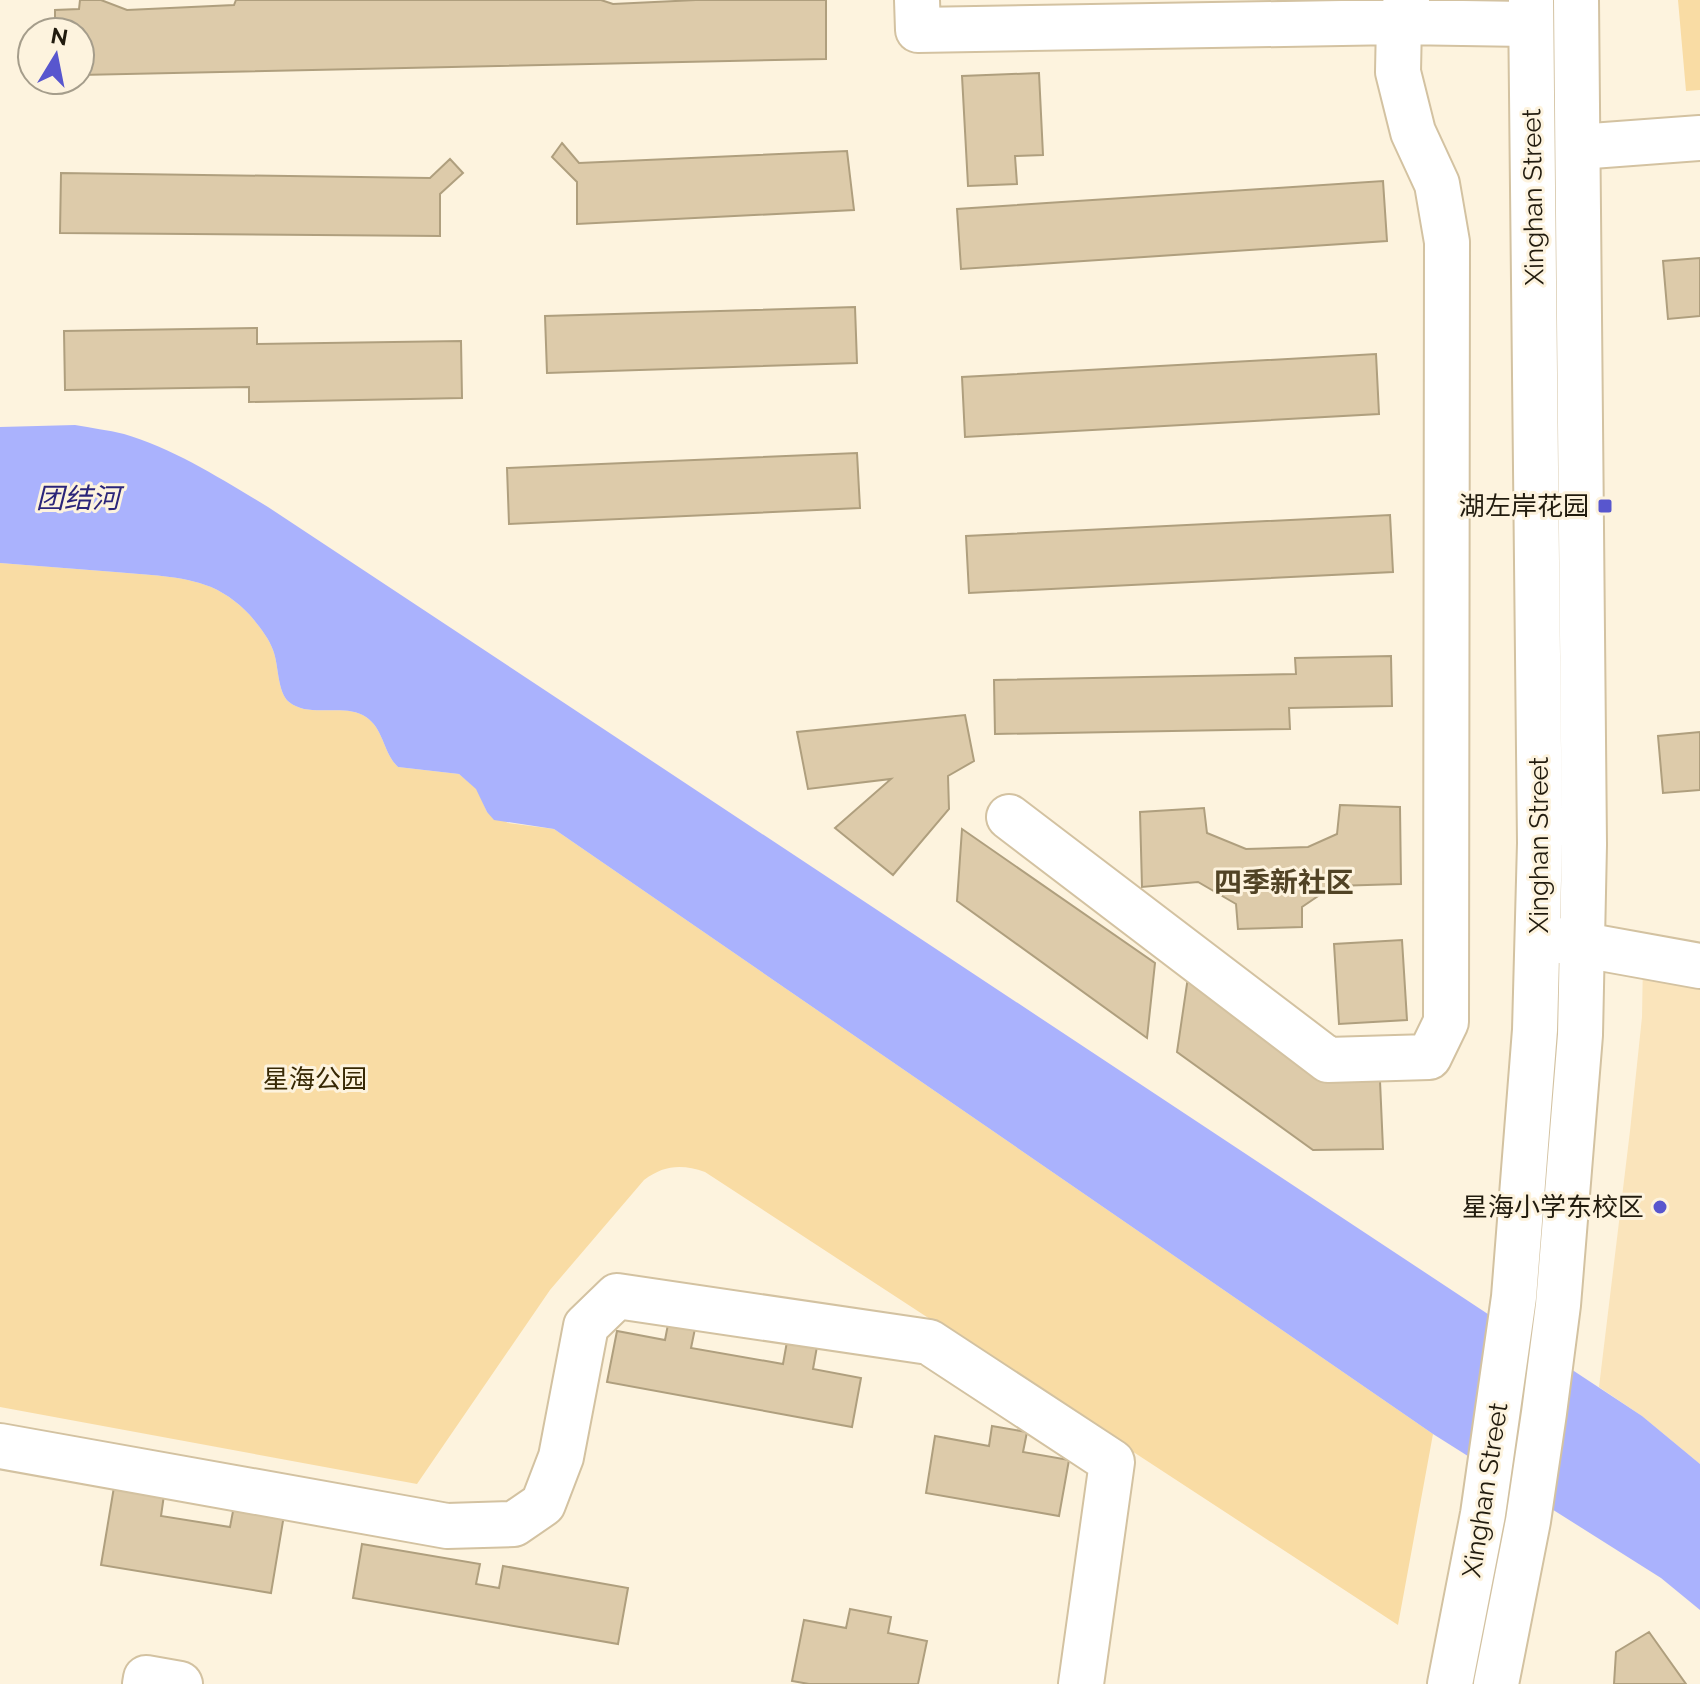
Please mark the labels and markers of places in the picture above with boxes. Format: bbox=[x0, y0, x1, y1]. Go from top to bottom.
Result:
place label: 湖左岸花园 bbox=[1459, 491, 1589, 521]
marker: 湖左岸花园 bbox=[1596, 497, 1614, 515]
place label: 星海小学东校区 bbox=[1462, 1192, 1644, 1222]
marker: 星海小学东校区 bbox=[1651, 1198, 1669, 1216]

